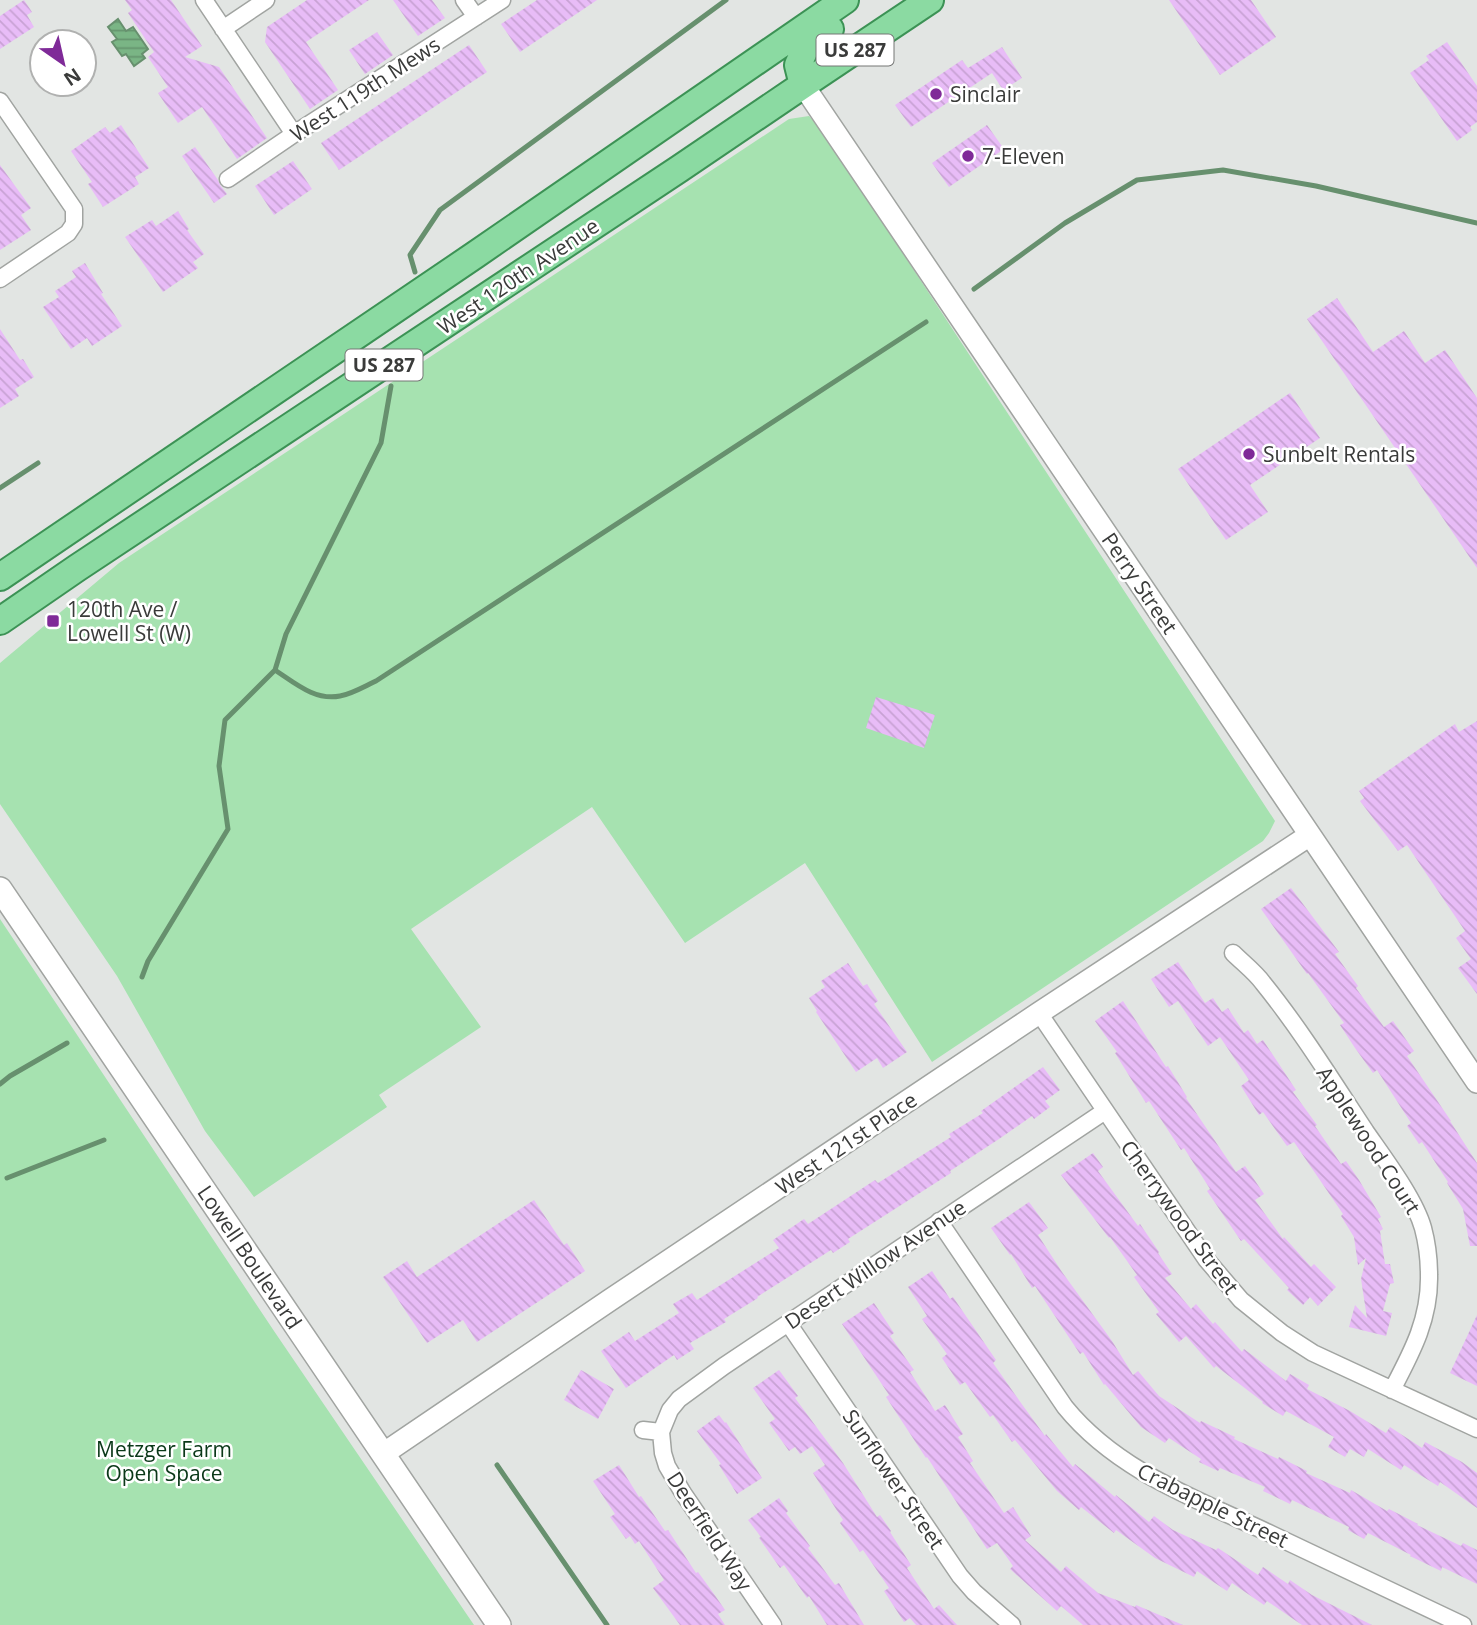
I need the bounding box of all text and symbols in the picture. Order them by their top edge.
north arrow [28,28,98,98]
street label: West 119th Mews [285,30,445,148]
road number: US 287 [816,34,894,66]
text: N [59,62,86,92]
place label: Sinclair [950,80,1021,108]
marker: Sinclair [928,86,944,102]
place label: 7-Eleven [982,142,1065,170]
marker: 7-Eleven [960,148,976,164]
street label: West 120th Avenue [432,212,604,340]
road number: US 287 [346,350,422,380]
place label: Sunbelt Rentals [1263,440,1415,468]
marker: Sunbelt Rentals [1241,446,1257,462]
street label: Perry Street [1096,527,1184,639]
place label: 120th Ave / Lowell St (W) [67,595,191,647]
marker: 120th Ave / Lowell St (W) [45,613,61,629]
street label: Applewood Court [1311,1061,1427,1219]
street label: West 121st Place [770,1085,922,1201]
street label: Cherrywood Street [1115,1134,1245,1300]
street label: Lowell Boulevard [192,1180,308,1334]
street label: Desert Willow Avenue [779,1193,971,1335]
street label: Sunflower Street [837,1404,951,1554]
park label: Metzger Farm Open Space [96,1435,232,1487]
street label: Crabapple Street [1133,1456,1293,1554]
street label: Deerfield Way [661,1466,759,1596]

